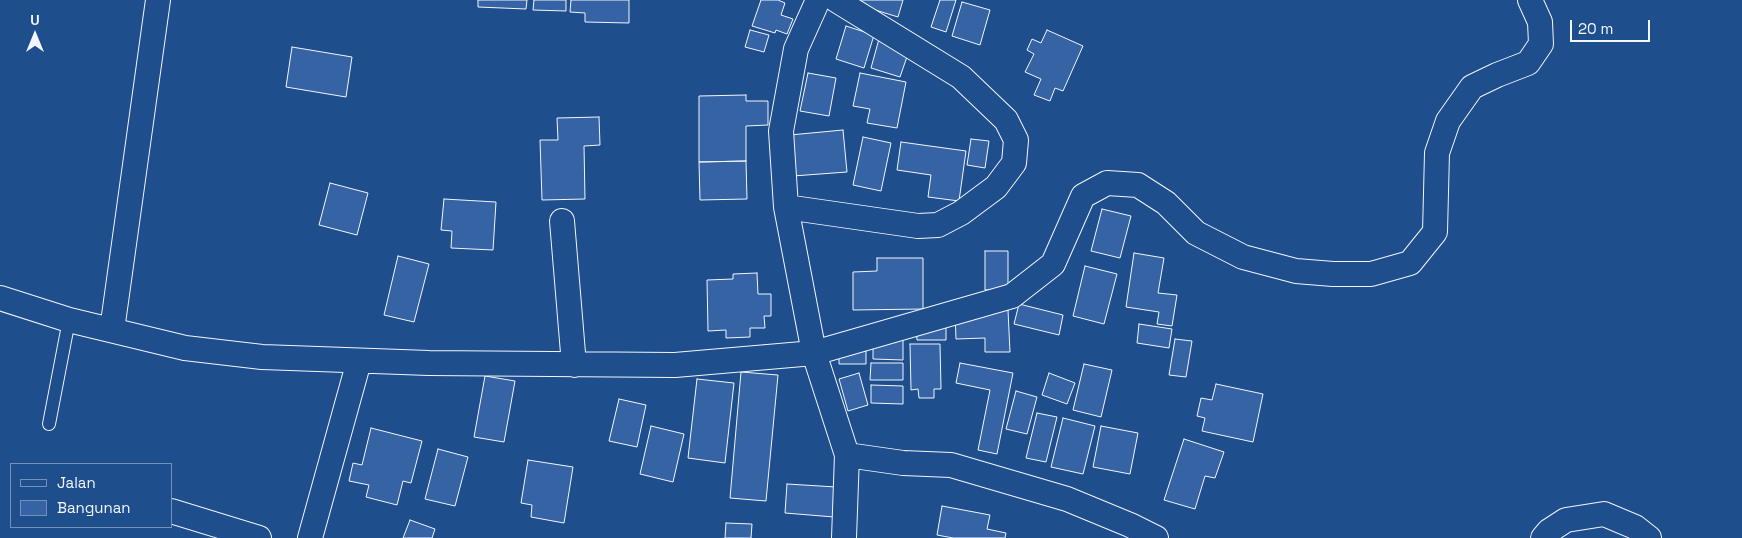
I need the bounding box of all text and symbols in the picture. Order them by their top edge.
north arrow [10,10,60,60]
scale bar [1572,10,1652,42]
text: U [30,11,40,29]
text: 20 m [1578,19,1613,38]
legend [10,463,172,528]
text: Jalan [57,473,96,492]
text: Bangunan [57,498,131,517]

